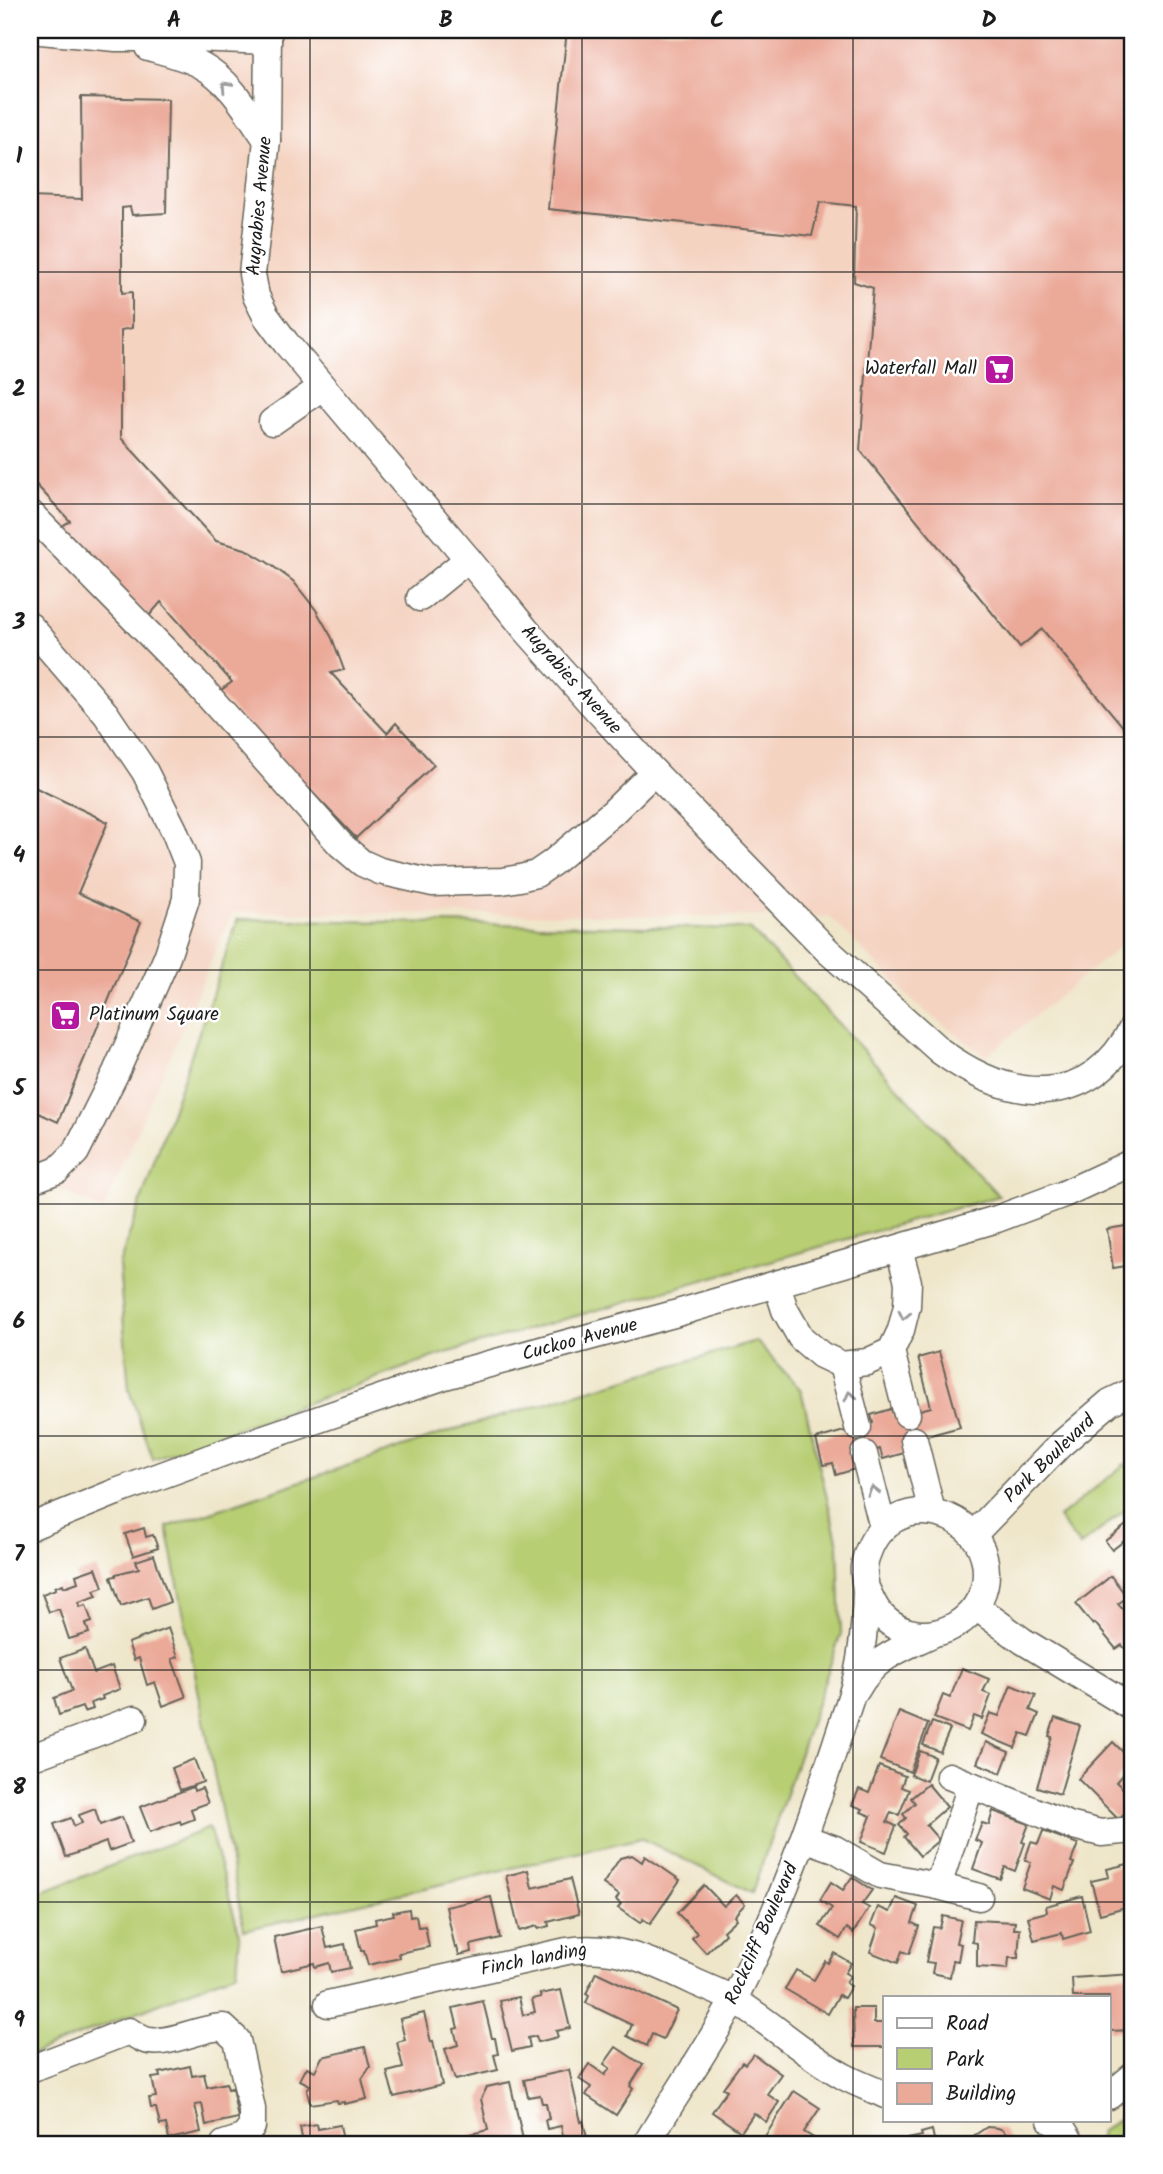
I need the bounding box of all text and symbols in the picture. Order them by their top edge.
text: A [167,3,181,39]
text: B [439,3,453,39]
text: C [710,3,724,39]
text: D [981,3,997,39]
one-way arrow [222,81,234,94]
street label: Augrabies Avenue [239,135,281,277]
text: 1 [16,139,23,175]
supermarket icon: Waterfall Mall [983,352,1017,386]
place label: Waterfall Mall [865,354,977,384]
text: 2 [12,372,26,408]
text: 3 [12,605,26,641]
street label: Augrabies Avenue [513,618,629,742]
text: 4 [13,838,26,874]
supermarket icon: Platinum Square [49,998,83,1032]
place label: Platinum Square [89,1000,219,1030]
text: 5 [12,1071,27,1107]
text: 6 [13,1304,25,1340]
one-way arrow [898,1309,913,1321]
street label: Cuckoo Avenue [519,1310,642,1370]
one-way arrow [844,1390,858,1402]
street label: Park Boulevard [997,1407,1103,1511]
one-way arrow [867,1485,881,1497]
text: 7 [14,1537,26,1573]
text: 8 [12,1770,26,1806]
street label: Rockcliff Boulevard [717,1858,807,2010]
street label: Finch landing [478,1935,590,1985]
legend [883,1996,1110,2122]
text: 9 [13,2003,25,2039]
text: Road [946,2008,989,2041]
text: Park [946,2044,984,2077]
text: Building [946,2078,1016,2111]

